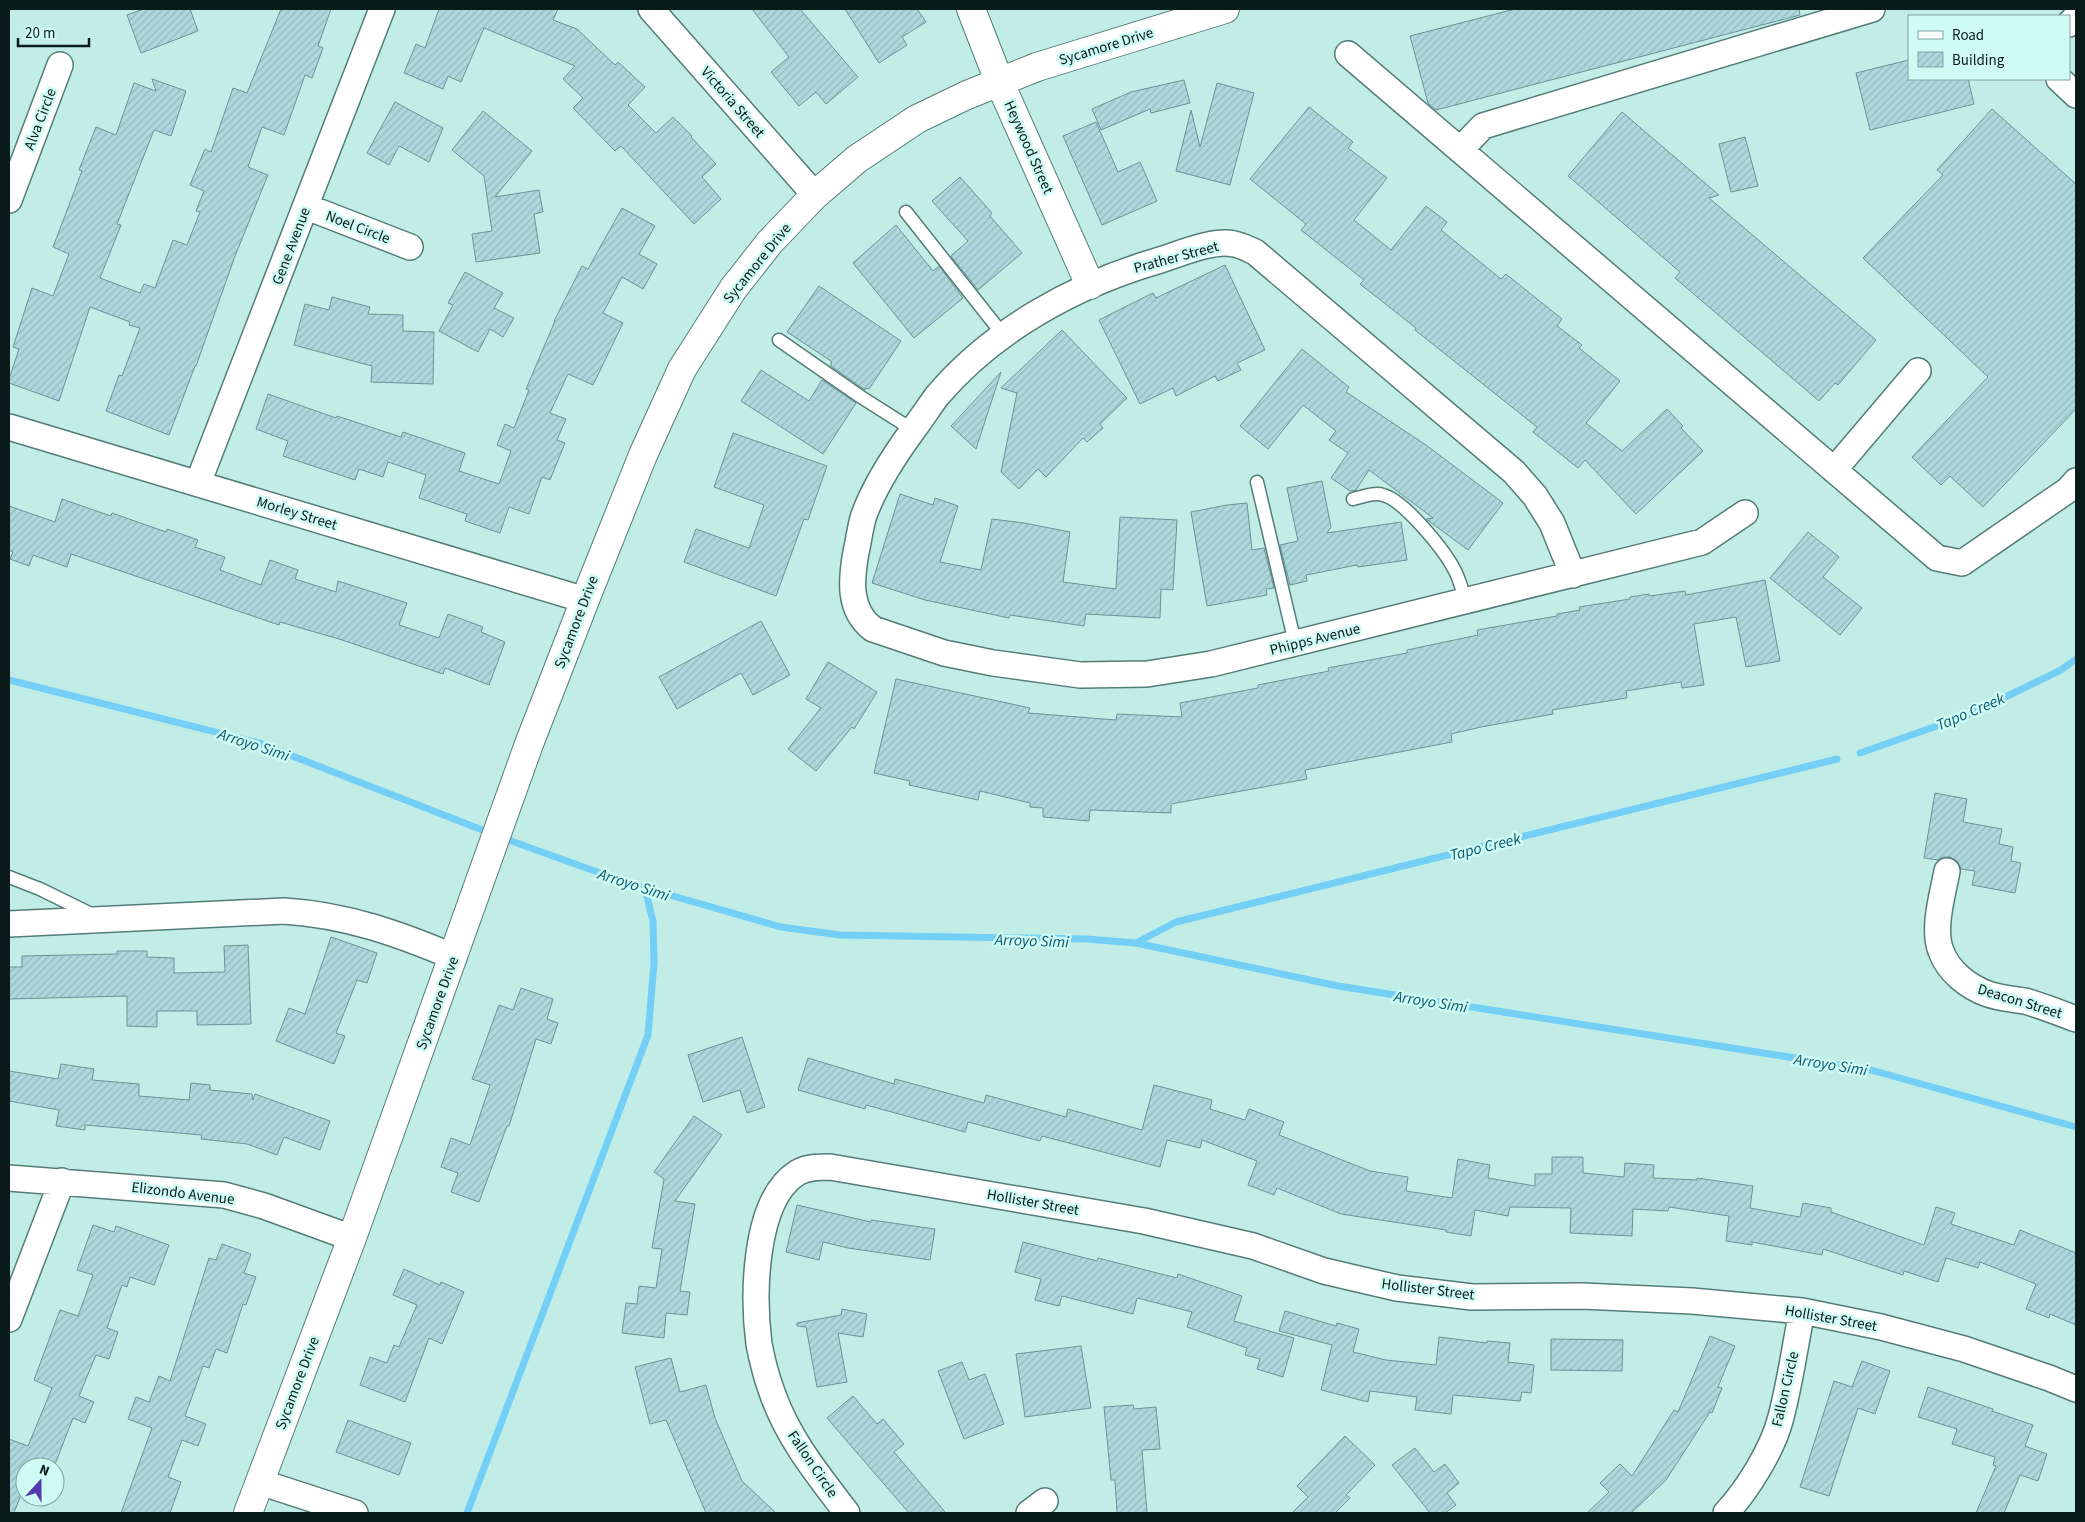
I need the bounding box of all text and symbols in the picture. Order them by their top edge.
scale bar [18,15,89,47]
legend [1908,15,2070,80]
street label: Sycamore Drive [1056,22,1156,71]
text: 20 m [25,23,55,44]
text: Road [1952,25,1984,46]
text: Building [1952,50,2005,71]
street label: Victoria Street [696,62,769,142]
street label: Alva Circle [19,85,62,153]
street label: Heywood Street [999,97,1059,197]
street label: Gene Avenue [267,204,316,288]
street label: Noel Circle [323,206,393,249]
street label: Sycamore Drive [718,219,796,308]
street label: Prather Street [1131,236,1221,279]
street label: Morley Street [254,491,340,536]
street label: Sycamore Drive [549,573,604,672]
street label: Phipps Avenue [1268,618,1363,661]
water label: Tapo Creek [1933,687,2008,736]
water label: Arroyo Simi [214,723,292,767]
water label: Tapo Creek [1447,827,1524,866]
water label: Arroyo Simi [594,863,672,907]
water label: Arroyo Simi [994,929,1070,953]
street label: Sycamore Drive [411,954,464,1053]
street label: Deacon Street [1975,979,2065,1024]
water label: Arroyo Simi [1392,985,1469,1019]
water label: Arroyo Simi [1792,1048,1869,1082]
street label: Elizondo Avenue [130,1177,236,1210]
street label: Hollister Street [985,1184,1081,1221]
street label: Hollister Street [1380,1273,1476,1306]
street label: Hollister Street [1783,1300,1879,1337]
street label: Sycamore Drive [270,1334,325,1433]
street label: Fallon Circle [1767,1349,1804,1429]
street label: Fallon Circle [782,1427,843,1502]
north arrow [15,1457,65,1507]
text: N [36,1460,52,1482]

